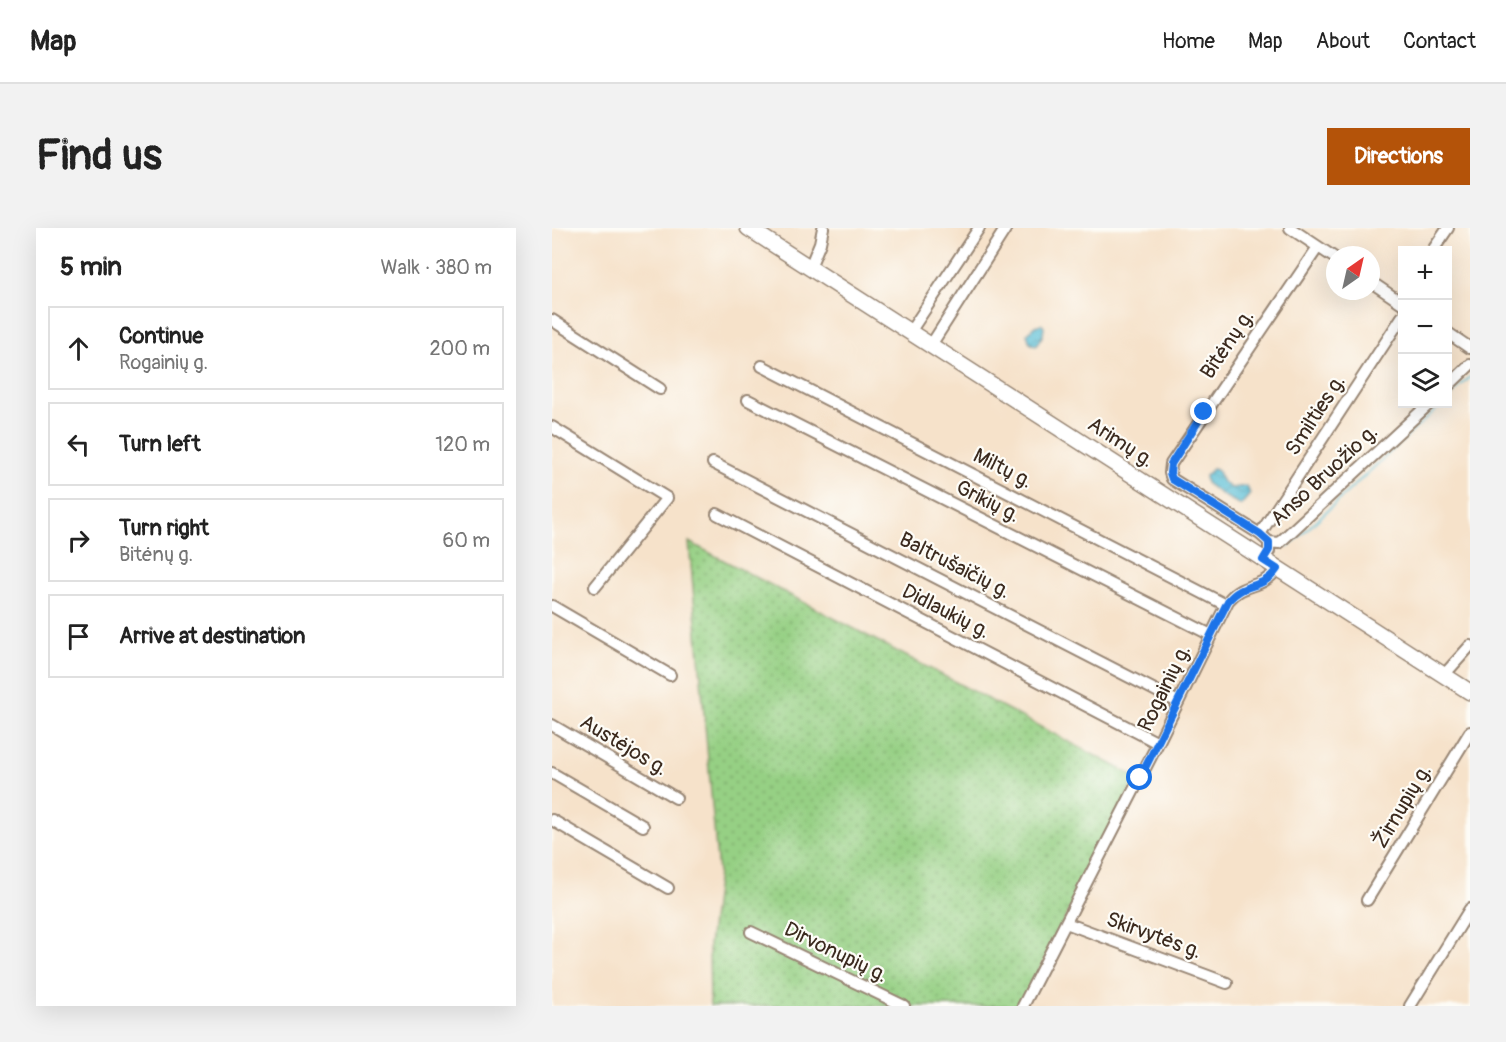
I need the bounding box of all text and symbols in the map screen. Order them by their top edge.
text: Map [30,24,76,59]
text: Home [1162,28,1215,55]
text: Map [1248,28,1283,55]
text: About [1316,28,1370,55]
text: Contact [1403,28,1476,55]
button: Directions [1327,128,1470,185]
text: Find us [36,130,162,182]
north arrow [1326,246,1380,300]
map controls [1398,246,1452,408]
button: + [1398,246,1452,300]
text: 5 min [60,251,122,283]
text: Walk · 380 m [380,255,492,280]
button: − [1398,300,1452,354]
street label: Bitėnų g. [1194,304,1260,384]
text: Continue [119,322,203,350]
icon: ahead [62,332,95,365]
text: 200 m [429,336,490,361]
text: Rogainių g. [119,350,208,375]
button: layers [1398,354,1452,408]
street label: Smilties g. [1279,370,1352,461]
route end [1190,398,1216,424]
street label: Arimų g. [1083,411,1159,474]
street label: Anso Bruožio g. [1265,419,1384,532]
icon: left [62,428,95,461]
text: Turn left [119,430,201,458]
text: 120 m [435,432,490,457]
street label: Miltų g. [969,442,1037,495]
street label: Grikių g. [951,474,1024,529]
text: Turn right [119,514,209,542]
icon: right [62,524,95,557]
street label: Baltrušaičių g. [895,526,1015,605]
text: 60 m [443,528,490,553]
text: Bitėnų g. [119,542,193,567]
street label: Didlaukių g. [897,578,994,645]
icon: arrive [62,620,95,653]
text: Arrive at destination [119,622,305,650]
street label: Rogainių g. [1132,640,1197,736]
street label: Austėjos g. [575,709,673,782]
street label: Žirnupių g. [1367,759,1438,853]
route start [1126,764,1152,790]
street label: Skirvytės g. [1102,906,1205,965]
street label: Dirvonupių g. [780,916,892,989]

